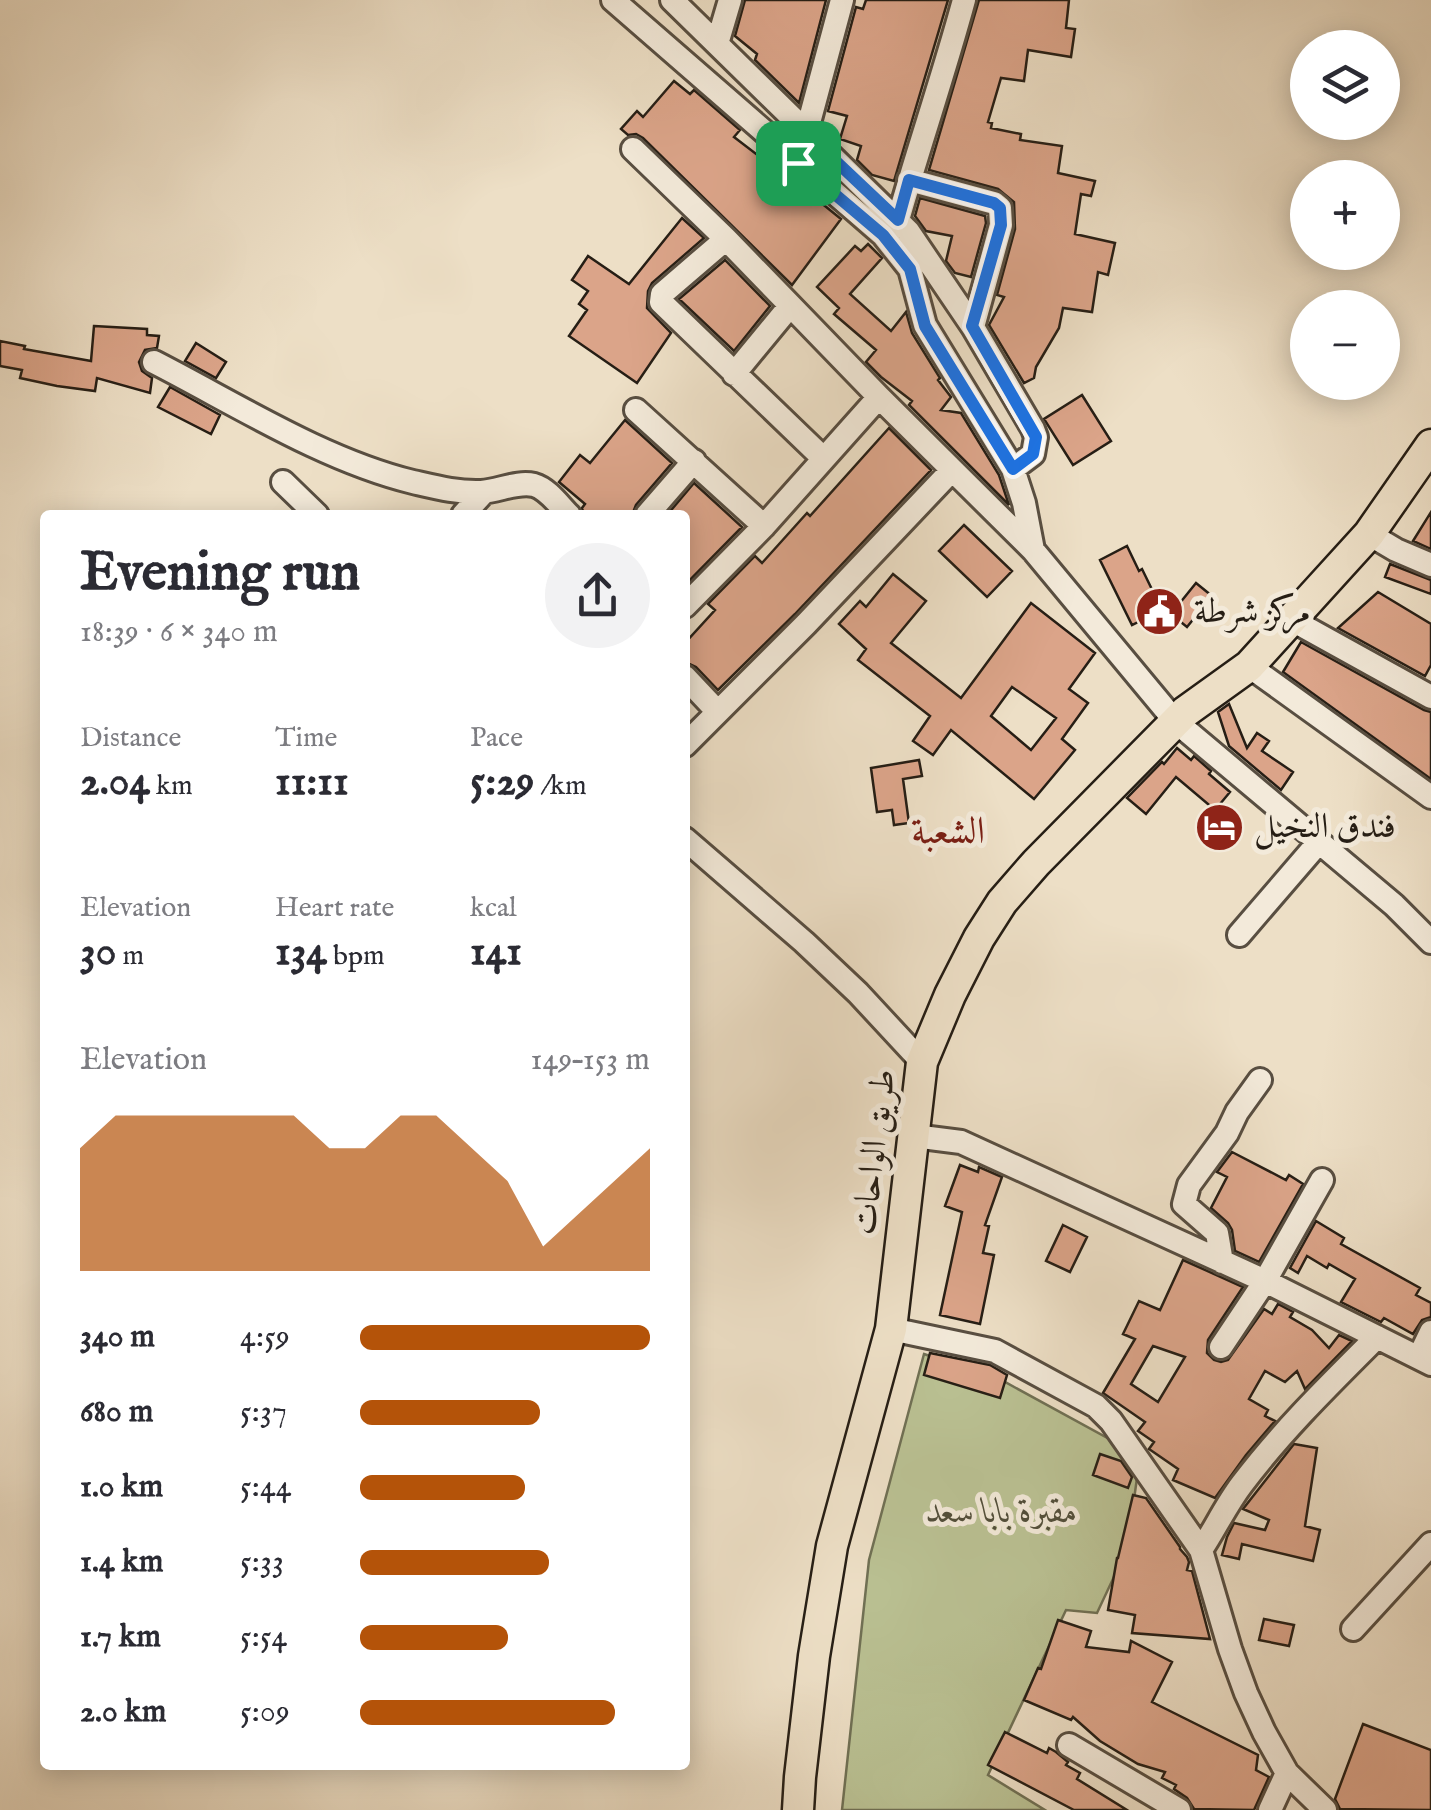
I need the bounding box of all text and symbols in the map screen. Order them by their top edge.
map controls [1290,30,1400,400]
button: layers [1290,30,1400,140]
pin [756,121,841,206]
icon: arrive [771,136,826,191]
button: + [1290,160,1400,270]
button: − [1290,290,1400,400]
text: Evening run [80,539,360,609]
button: share [545,543,650,648]
public building icon: مركز شرطة [1133,586,1185,638]
place label: مركز شرطة [1194,590,1311,635]
text: 18:39 · 6 × 340 m [80,612,278,653]
text: Distance [80,721,181,756]
text: Time [275,721,337,756]
text: Pace [470,721,523,756]
text: 2.04 [80,756,150,809]
text: 11:11 [275,756,349,809]
text: 5:29 [470,756,534,809]
text: km [150,769,193,804]
text: /km [534,769,587,804]
hotel icon: فندق النخيل [1193,801,1245,853]
place label: فندق النخيل [1254,805,1396,850]
district label: الشعبة [911,809,985,857]
text: Elevation [80,891,191,926]
text: Heart rate [275,891,394,926]
text: kcal [470,891,517,926]
text: 30 [80,926,116,979]
text: 134 [275,926,327,979]
text: 141 [470,926,522,979]
text: m [116,939,144,974]
text: bpm [327,939,385,974]
text: Elevation [80,1040,207,1081]
text: 149–153 m [531,1040,650,1081]
street label: طريق الواحات [843,1067,907,1237]
text: 340 m [80,1317,155,1358]
text: 4:59 [240,1317,290,1358]
text: 680 m [80,1392,153,1433]
text: 5:37 [240,1392,287,1433]
text: 1.0 km [80,1467,163,1508]
text: 5:44 [240,1467,291,1508]
park label: مقبرة بابا سعد [926,1490,1078,1535]
text: 1.4 km [80,1542,164,1583]
text: 5:33 [240,1542,284,1583]
text: 1.7 km [80,1617,161,1658]
text: 5:54 [240,1617,287,1658]
text: 2.0 km [80,1692,166,1733]
text: 5:09 [240,1692,290,1733]

